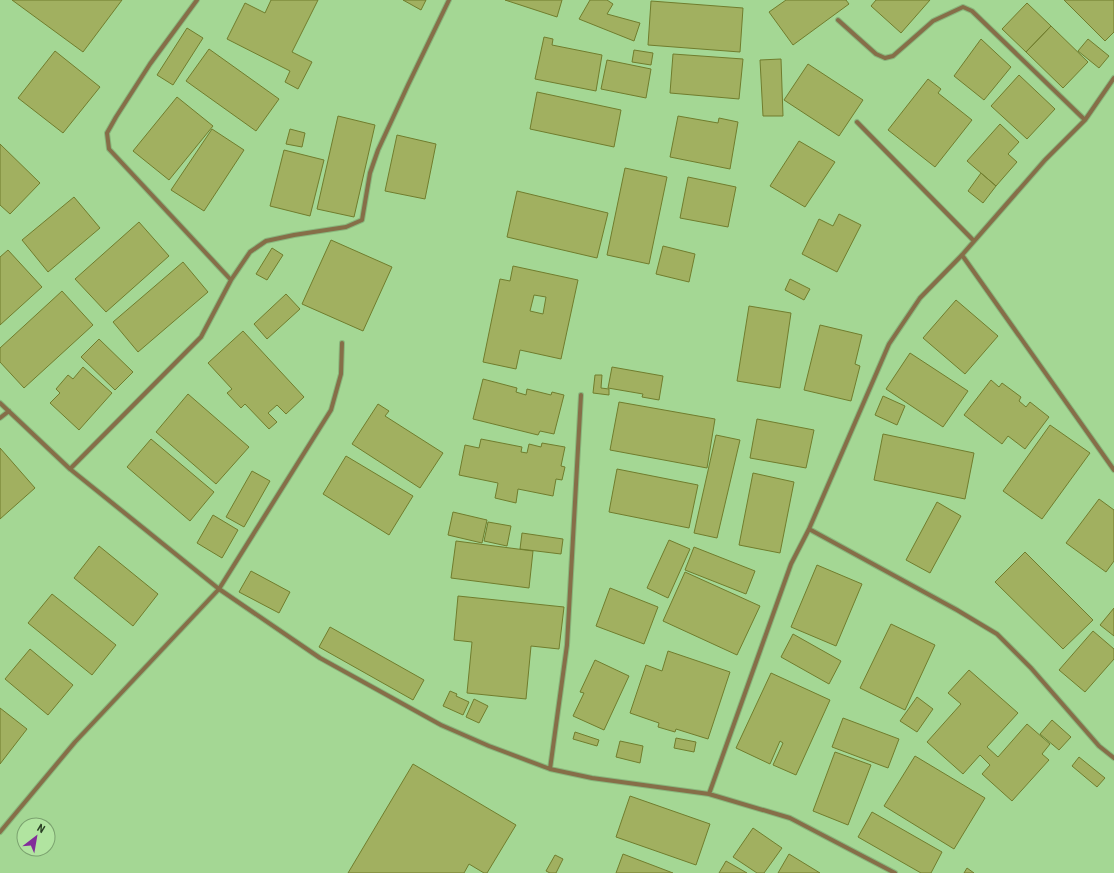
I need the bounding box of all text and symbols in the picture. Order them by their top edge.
north arrow [16,817,56,857]
text: N [35,822,47,836]

